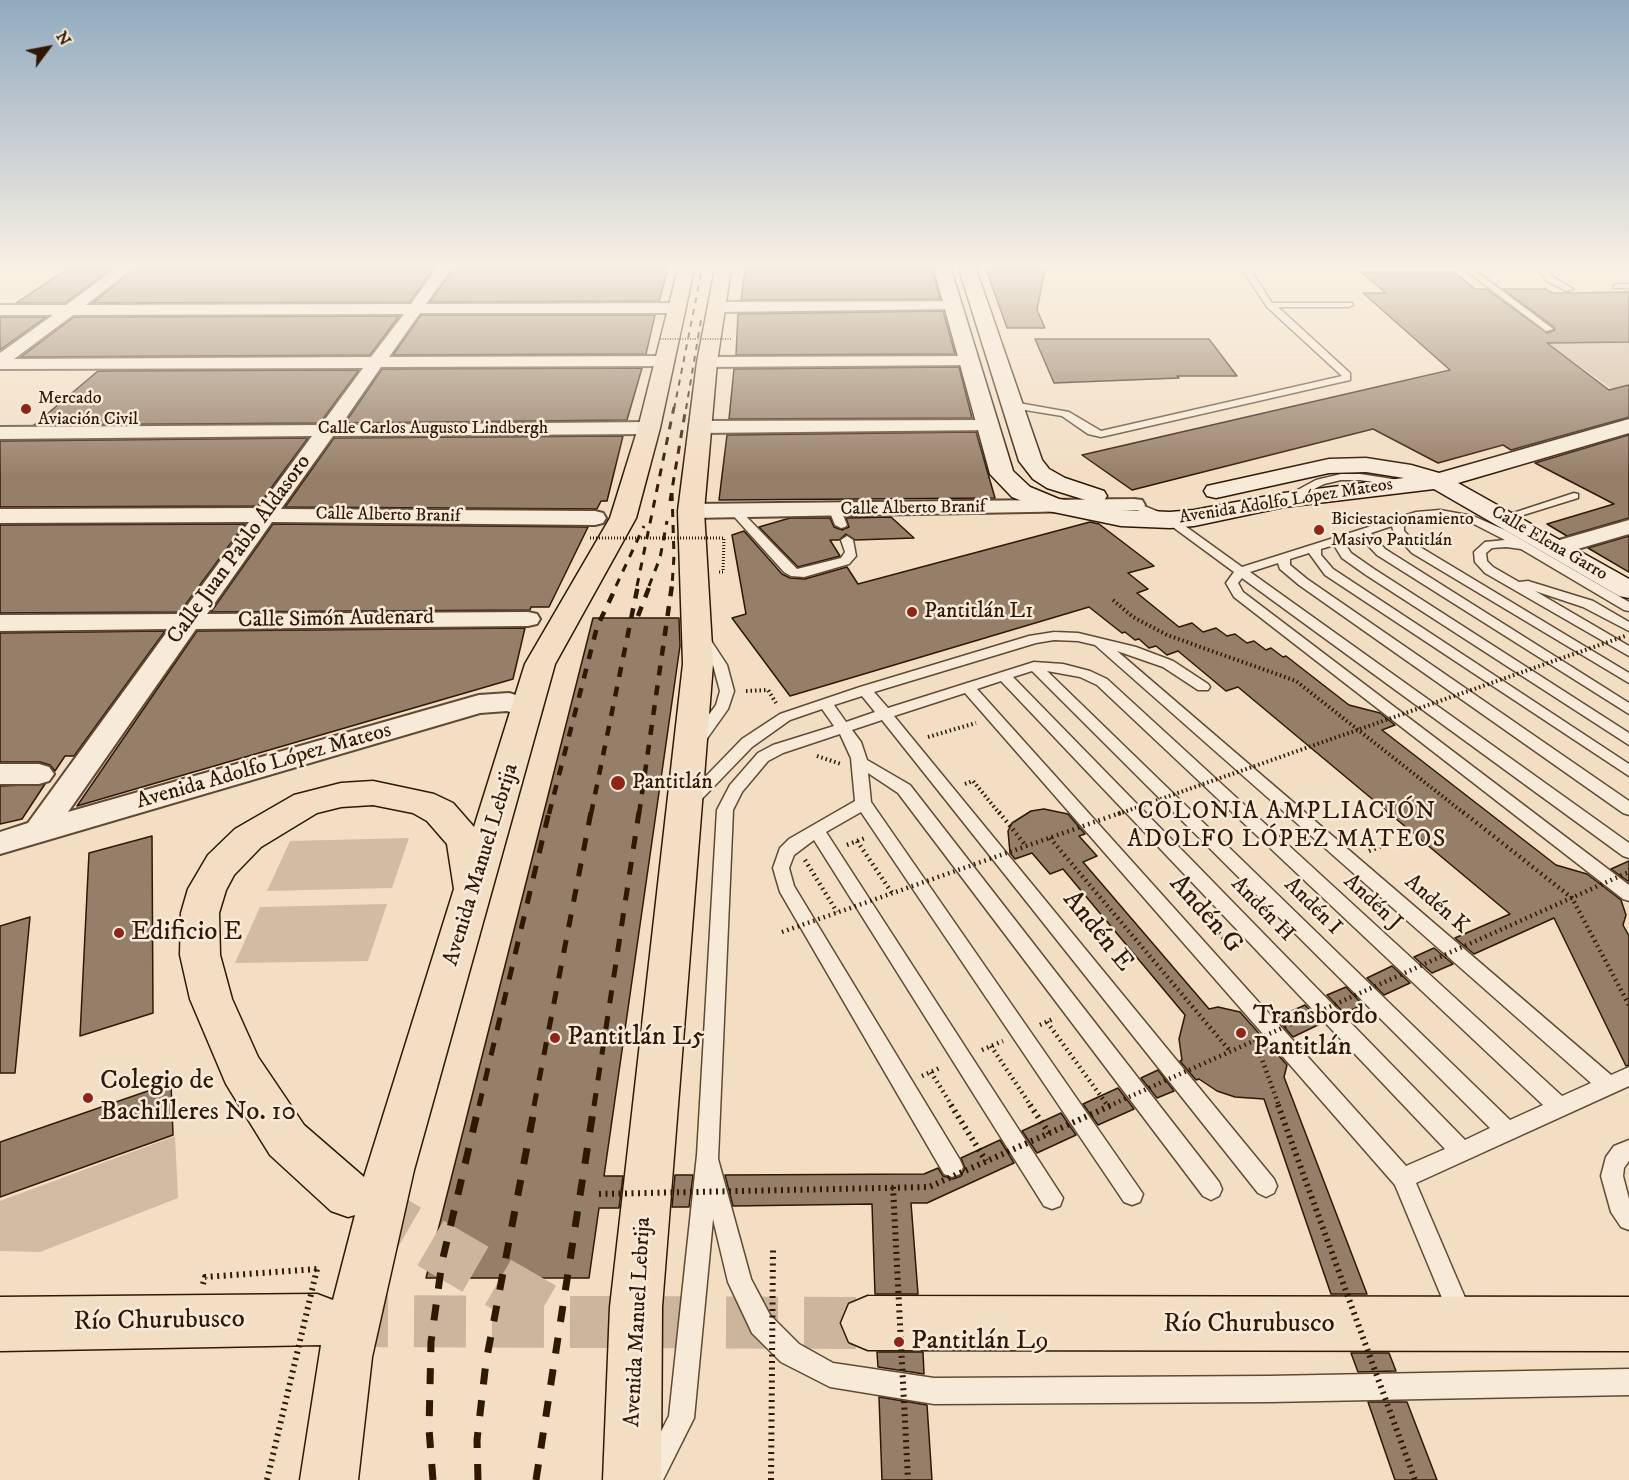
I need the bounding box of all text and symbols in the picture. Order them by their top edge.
north arrow [18,18,78,78]
text: N [51,28,75,49]
place label: Mercado Aviación Civil [38,388,138,430]
marker: Mercado Aviación Civil [19,402,33,416]
street label: Calle Carlos Augusto Lindbergh [318,418,548,440]
street label: Calle Juan Pablo Aldasoro [162,450,318,650]
street label: Avenida Adolfo López Mateos [1178,474,1394,530]
street label: Calle Alberto Branif [840,497,986,521]
street label: Calle Elena Garro [1487,502,1611,586]
street label: Calle Alberto Branif [315,504,461,528]
place label: Biciestacionamiento Masivo Pantitlán [1331,509,1474,552]
marker: Biciestacionamiento Masivo Pantitlán [1312,523,1326,537]
place label: Pantitlán L1 [924,599,1033,625]
street label: Calle Simón Audenard [238,605,434,635]
marker: Pantitlán L1 [905,605,919,619]
street label: Avenida Adolfo López Mateos [134,718,394,816]
street label: Avenida Manuel Lebrija [439,761,525,969]
place label: Pantitlán [632,770,713,796]
marker: Pantitlán [609,774,627,792]
district label: COLONIA AMPLIACIÓN ADOLFO LÓPEZ MATEOS [1127,799,1447,855]
street label: Andén G [1161,869,1249,961]
street label: Andén J [1337,869,1407,937]
street label: Andén K [1398,870,1474,940]
street label: Andén H [1225,872,1299,948]
street label: Andén I [1278,873,1346,941]
street label: Andén E [1055,885,1139,979]
place label: Edificio E [131,917,242,949]
marker: Edificio E [112,926,126,940]
place label: Transbordo Pantitlán [1253,1001,1378,1064]
place label: Pantitlán L5 [567,1022,705,1054]
marker: Transbordo Pantitlán [1234,1026,1248,1040]
marker: Pantitlán L5 [548,1031,562,1045]
place label: Colegio de Bachilleres No. 10 [100,1066,296,1129]
marker: Colegio de Bachilleres No. 10 [81,1091,95,1105]
street label: Avenida Manuel Lebrija [620,1216,658,1428]
street label: Río Churubusco [73,1304,245,1340]
street label: Río Churubusco [1163,1309,1335,1341]
place label: Pantitlán L9 [911,1326,1049,1358]
marker: Pantitlán L9 [892,1335,906,1349]

